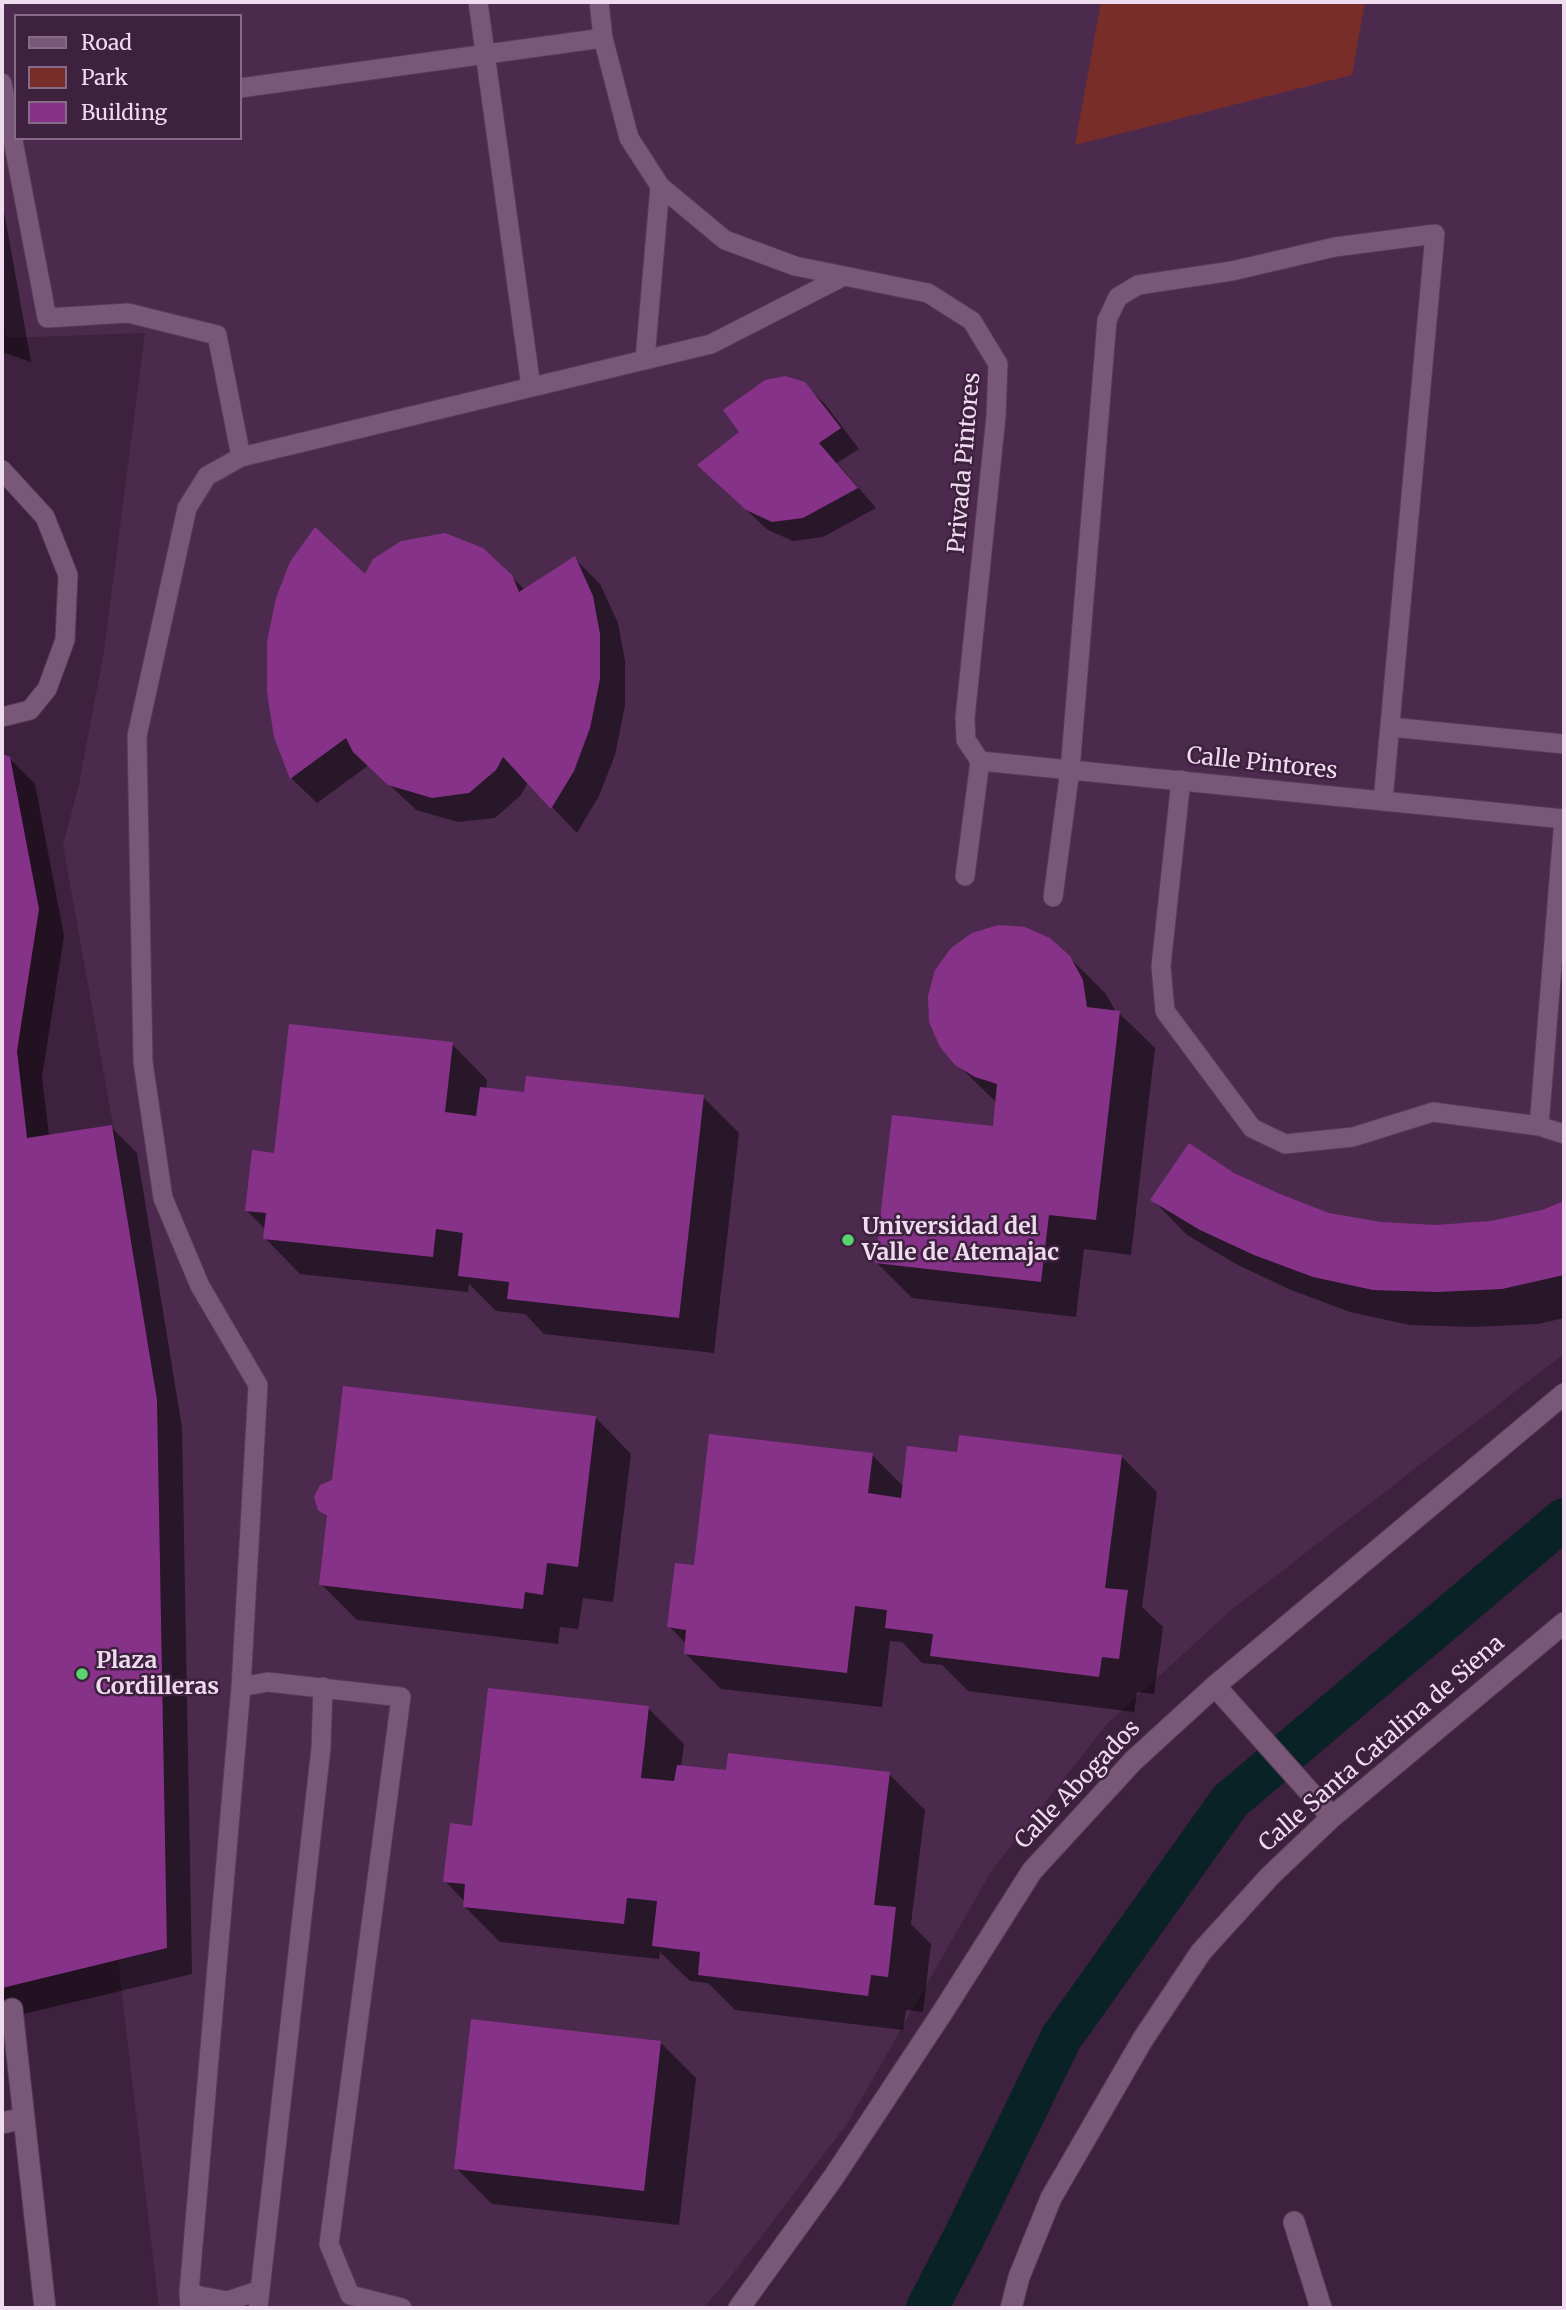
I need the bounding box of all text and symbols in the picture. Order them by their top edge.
legend [14,14,242,140]
text: Road [81,29,132,56]
text: Park [81,64,128,91]
text: Building [81,99,167,126]
street label: Privada Pintores [943,371,987,555]
street label: Calle Pintores [1185,742,1339,786]
place label: Universidad del Valle de Atemajac [862,1213,1059,1267]
marker: Universidad del Valle de Atemajac [840,1232,856,1248]
street label: Calle Santa Catalina de Siena [1254,1630,1510,1858]
place label: Plaza Cordilleras [96,1647,219,1701]
marker: Plaza Cordilleras [74,1666,90,1682]
street label: Calle Abogados [1010,1715,1146,1855]

